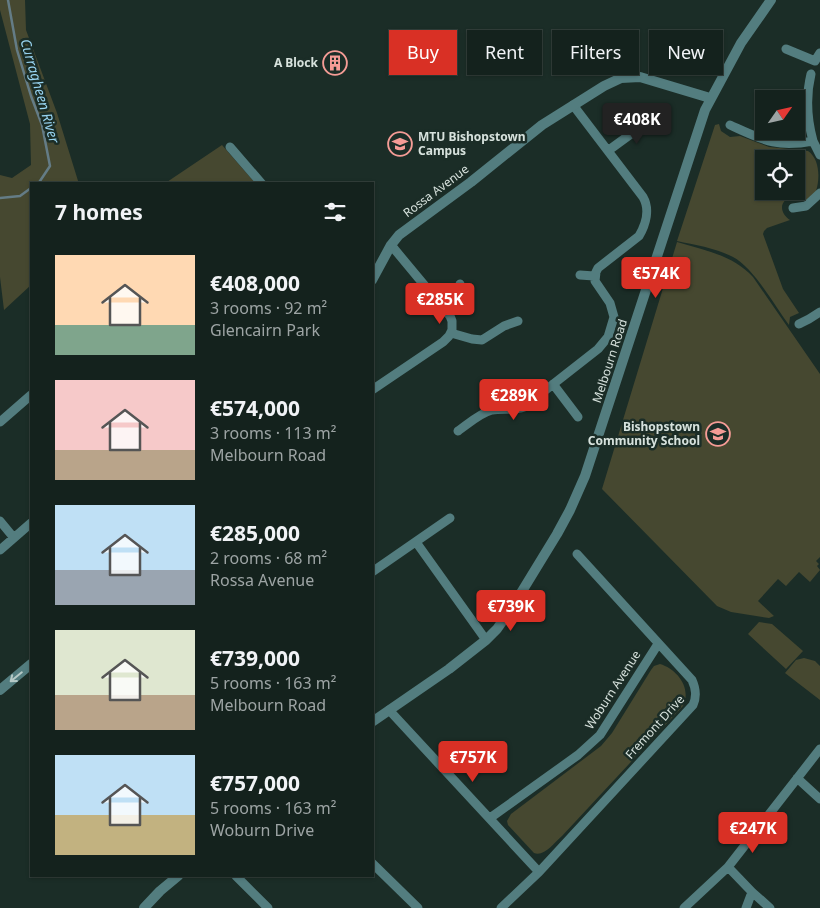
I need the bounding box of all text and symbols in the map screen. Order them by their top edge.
chip: Buy [389,30,457,75]
chip: Rent [467,30,542,75]
chip: Filters [552,30,639,75]
chip: New [649,30,723,75]
water label: Curragheen River [16,36,65,146]
building icon: A Block [322,50,348,76]
place label: A Block [274,54,319,71]
north arrow [755,90,805,140]
map controls [755,90,805,200]
pin: €408K [602,102,672,145]
text: €408K [613,108,661,130]
place label: MTU Bishopstown Campus [418,128,525,159]
school or university icon: MTU Bishopstown Campus [387,131,413,157]
button: locate [755,150,805,200]
street label: Rossa Avenue [399,160,472,221]
text: 7 homes [55,198,143,226]
icon: filters [321,198,349,226]
pin: €574K [621,256,691,299]
text: €574K [632,262,680,284]
text: €408,000 [210,269,300,297]
icon: home [95,275,155,335]
pin: €285K [405,282,475,325]
text: €285K [416,288,464,310]
text: 3 rooms · 92 m² [210,297,327,319]
street label: Melbourn Road [588,317,631,405]
text: Glencairn Park [210,319,320,341]
pin: €289K [479,378,549,421]
text: €289K [490,384,538,406]
text: €574,000 [210,394,300,422]
icon: home [95,400,155,460]
place label: Bishopstown Community School [588,418,700,449]
school or university icon: Bishopstown Community School [705,421,731,447]
text: 3 rooms · 113 m² [210,422,336,444]
text: Melbourn Road [210,444,326,466]
text: €285,000 [210,519,300,547]
icon: home [95,525,155,585]
text: 2 rooms · 68 m² [210,547,327,569]
text: Rossa Avenue [210,569,314,591]
pin: €739K [476,590,546,632]
text: €739K [487,595,535,617]
text: €739,000 [210,644,300,672]
street label: Woburn Avenue [581,647,645,732]
icon: home [95,650,155,710]
one-way arrow [10,671,23,682]
text: 5 rooms · 163 m² [210,672,336,694]
street label: Fremont Drive [621,691,688,762]
text: Melbourn Road [210,694,326,716]
pin: €757K [438,740,508,783]
text: €757K [449,746,497,768]
text: €757,000 [210,769,300,797]
icon: home [95,775,155,835]
text: 5 rooms · 163 m² [210,797,336,819]
pin: €247K [718,812,788,854]
text: €247K [729,817,777,839]
text: Woburn Drive [210,819,314,841]

